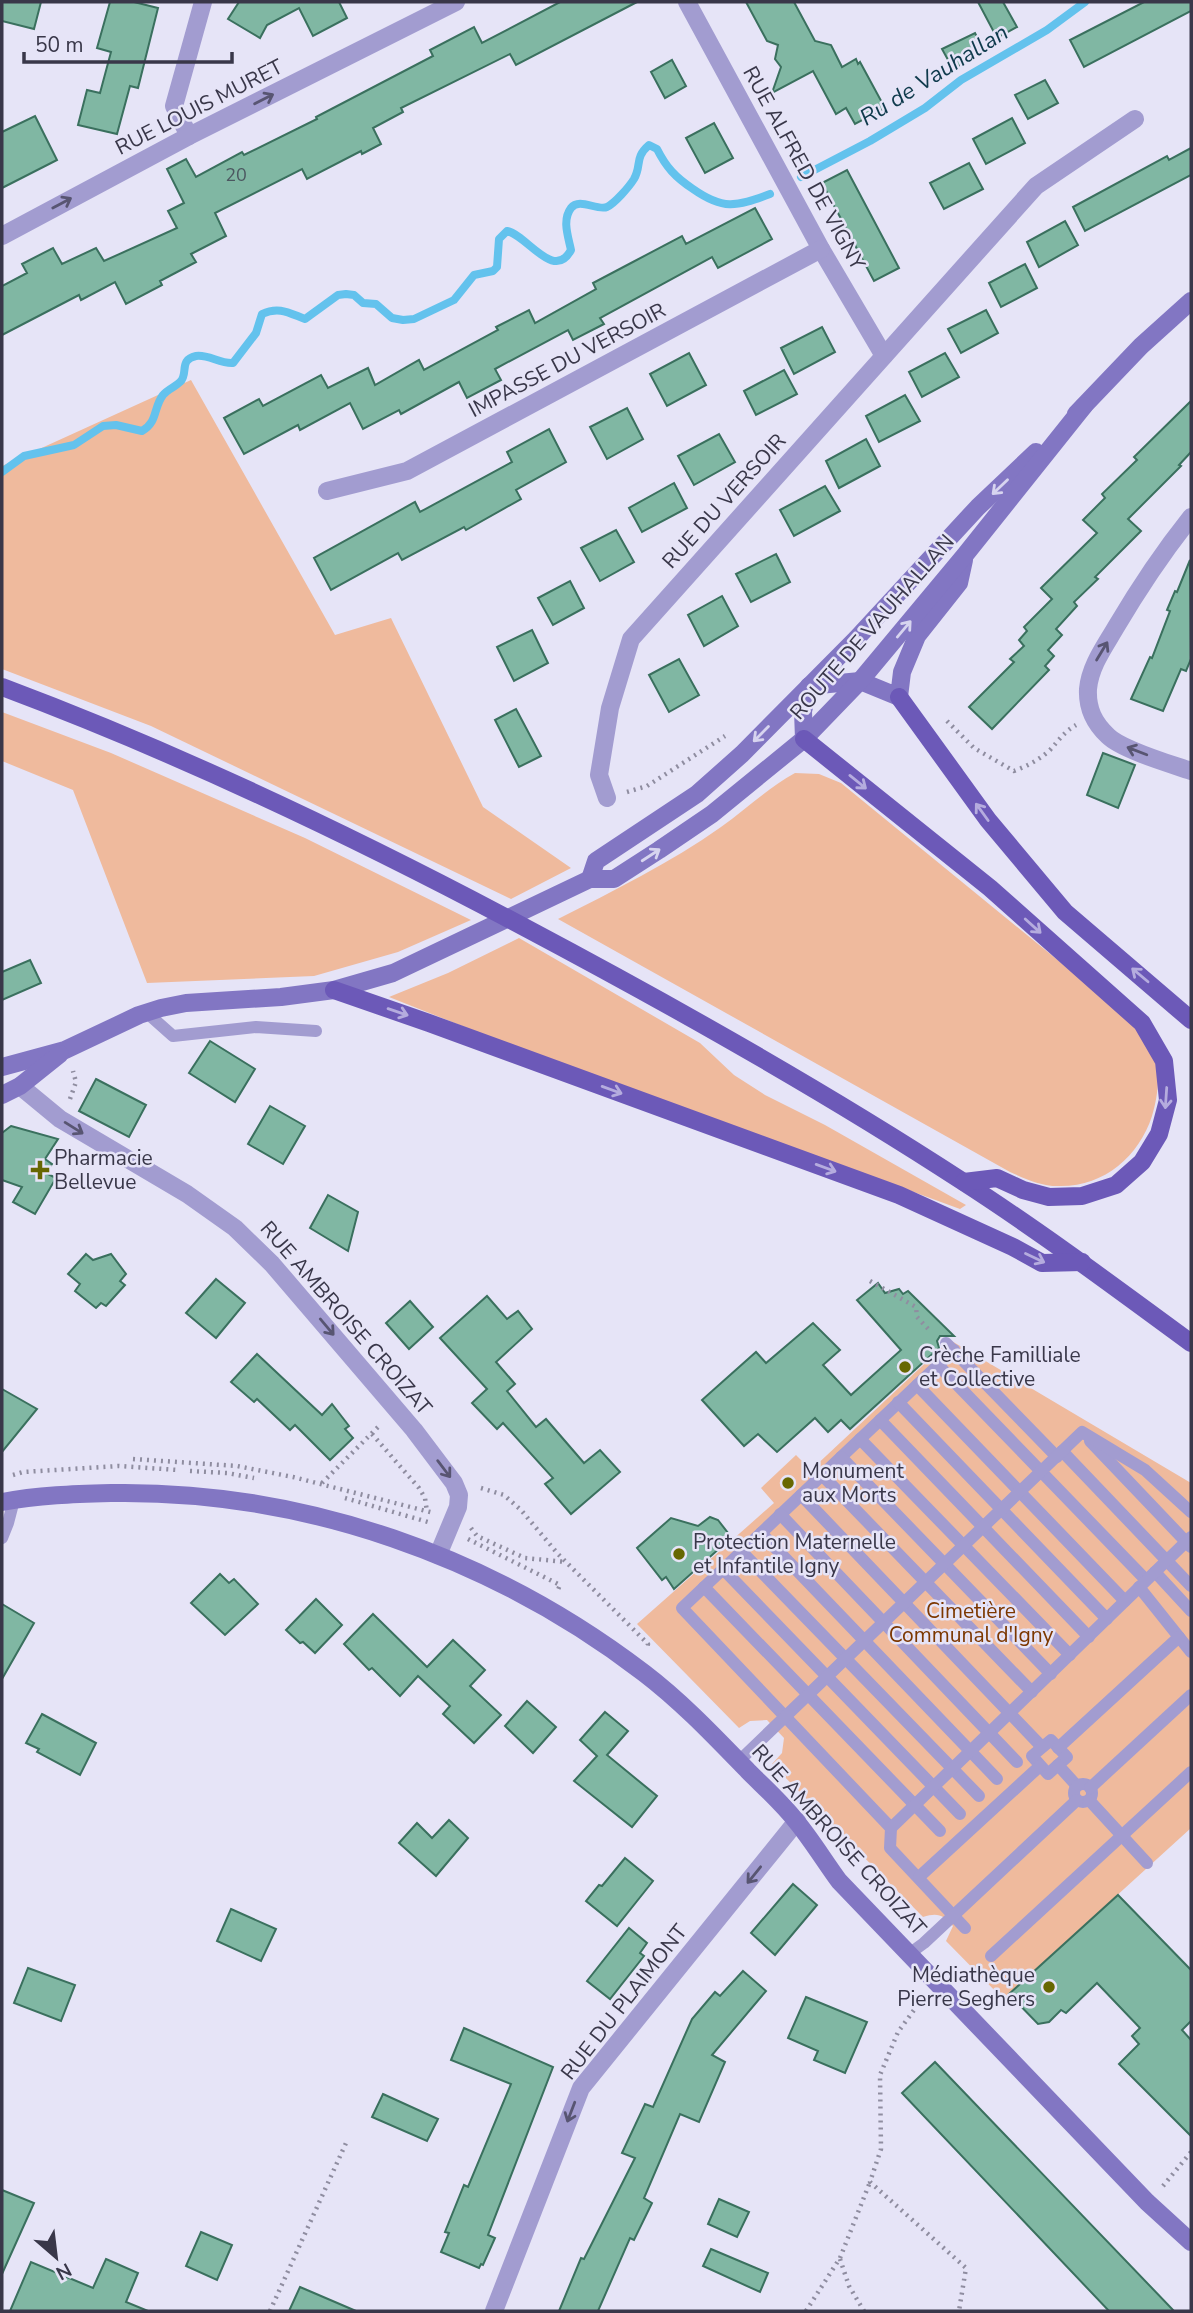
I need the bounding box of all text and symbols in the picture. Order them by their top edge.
water label: Ru de Vauhallan [854,17,1014,133]
scale bar [24,21,233,65]
text: 50 m [35,31,84,59]
street label: RUE LOUIS MURET [110,52,288,161]
street label: RUE ALFRED DE VIGNY [736,61,872,275]
one-way arrow [253,91,274,105]
house number: 20 [225,163,247,187]
one-way arrow [51,196,72,210]
street label: IMPASSE DU VERSOIR [464,296,670,424]
street label: RUE DU VERSOIR [656,428,792,574]
one-way arrow [991,478,1008,495]
street label: ROUTE DE VAUHALLAN [784,528,960,726]
one-way arrow [896,620,912,638]
one-way arrow [1095,642,1109,662]
one-way arrow [753,726,770,743]
one-way arrow [1126,743,1148,756]
one-way arrow [848,774,866,789]
one-way arrow [975,803,990,822]
one-way arrow [641,848,660,863]
one-way arrow [1024,918,1042,934]
one-way arrow [1131,967,1149,983]
one-way arrow [387,1007,409,1019]
one-way arrow [601,1085,623,1097]
one-way arrow [1159,1086,1172,1109]
one-way arrow [64,1120,83,1135]
place label: Pharmacie Bellevue [54,1144,153,1196]
marker: Pharmacie Bellevue [32,1162,48,1178]
one-way arrow [815,1163,837,1175]
street label: RUE AMBROISE CROIZAT [254,1215,438,1421]
one-way arrow [1024,1252,1045,1265]
one-way arrow [319,1318,335,1336]
place label: Crèche Familliale et Collective [919,1341,1081,1393]
marker: Crèche Familliale et Collective [897,1359,913,1375]
place label: Monument aux Morts [802,1457,904,1509]
one-way arrow [437,1459,451,1478]
marker: Monument aux Morts [780,1475,796,1491]
place label: Protection Maternelle et Infantile Igny [693,1528,896,1580]
marker: Protection Maternelle et Infantile Igny [671,1546,687,1562]
park label: Cimetière Communal d'Igny [889,1597,1054,1649]
street label: RUE AMBROISE CROIZAT [745,1738,933,1942]
one-way arrow [746,1865,762,1883]
street label: RUE DU PLAIMONT [554,1918,694,2086]
place label: Médiathèque Pierre Seghers [897,1961,1035,2013]
marker: Médiathèque Pierre Seghers [1041,1979,1057,1995]
one-way arrow [564,2101,577,2123]
north arrow [21,2222,91,2292]
text: N [51,2256,76,2286]

